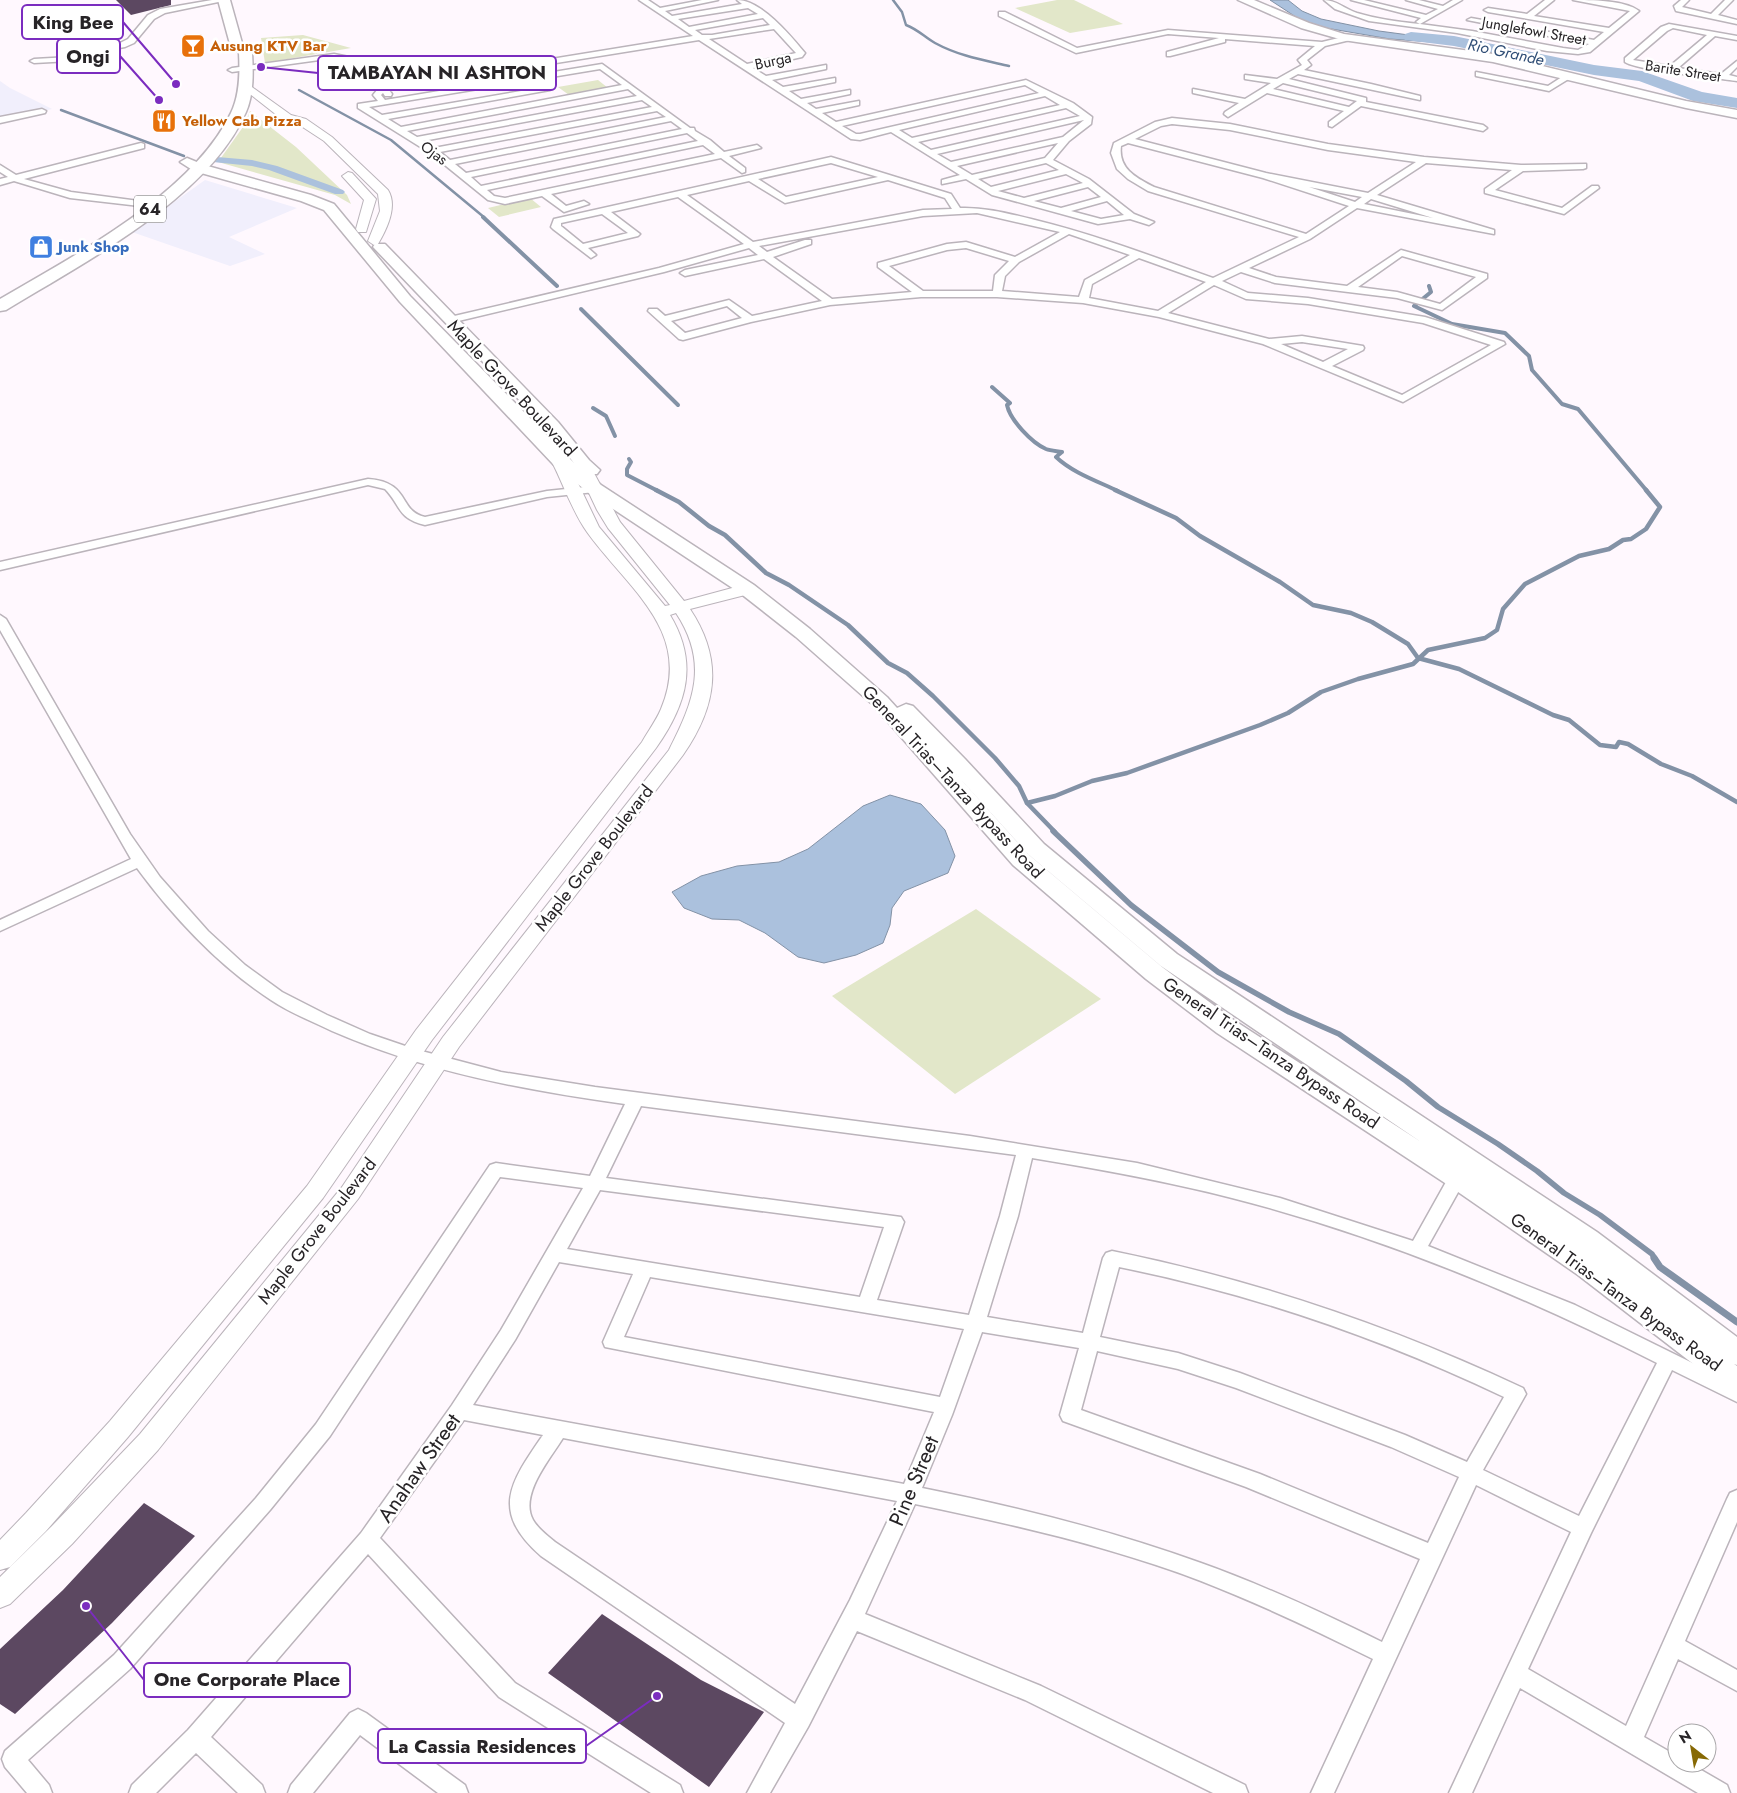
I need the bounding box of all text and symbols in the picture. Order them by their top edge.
callout: King Bee [22,5,123,39]
text: King Bee [32,9,114,36]
street label: Junglefowl Street [1478,11,1588,51]
bar icon: Ausung KTV Bar [180,33,206,59]
water label: Rio Grande [1466,33,1546,71]
place label: Ausung KTV Bar [209,35,327,57]
callout: Ongi [57,39,120,73]
text: Ongi [66,43,110,70]
street label: Burga [753,46,793,76]
street label: Barite Street [1644,54,1723,88]
callout: TAMBAYAN NI ASHTON [318,56,556,90]
text: TAMBAYAN NI ASHTON [328,59,546,86]
restaurant icon: Yellow Cab Pizza [151,108,177,134]
place label: Yellow Cab Pizza [181,110,302,132]
street label: Ojas [416,136,452,170]
road number: 64 [134,195,166,222]
shop icon: Junk Shop [28,234,54,260]
place label: Junk Shop [55,236,129,258]
street label: Maple Grove Boulevard [441,313,583,463]
street label: General Trias–Tanza Bypass Road [856,680,1050,884]
street label: Maple Grove Boulevard [528,779,660,937]
street label: General Trias–Tanza Bypass Road [1158,971,1384,1135]
street label: Maple Grove Boulevard [251,1152,383,1310]
street label: General Trias–Tanza Bypass Road [1505,1206,1727,1378]
street label: Anahaw Street [370,1408,468,1528]
street label: Pine Street [882,1431,946,1531]
callout: One Corporate Place [144,1663,350,1697]
text: One Corporate Place [154,1666,340,1693]
north arrow [1667,1723,1717,1773]
text: N [1675,1725,1695,1748]
callout: La Cassia Residences [378,1729,586,1763]
text: La Cassia Residences [388,1733,576,1760]

